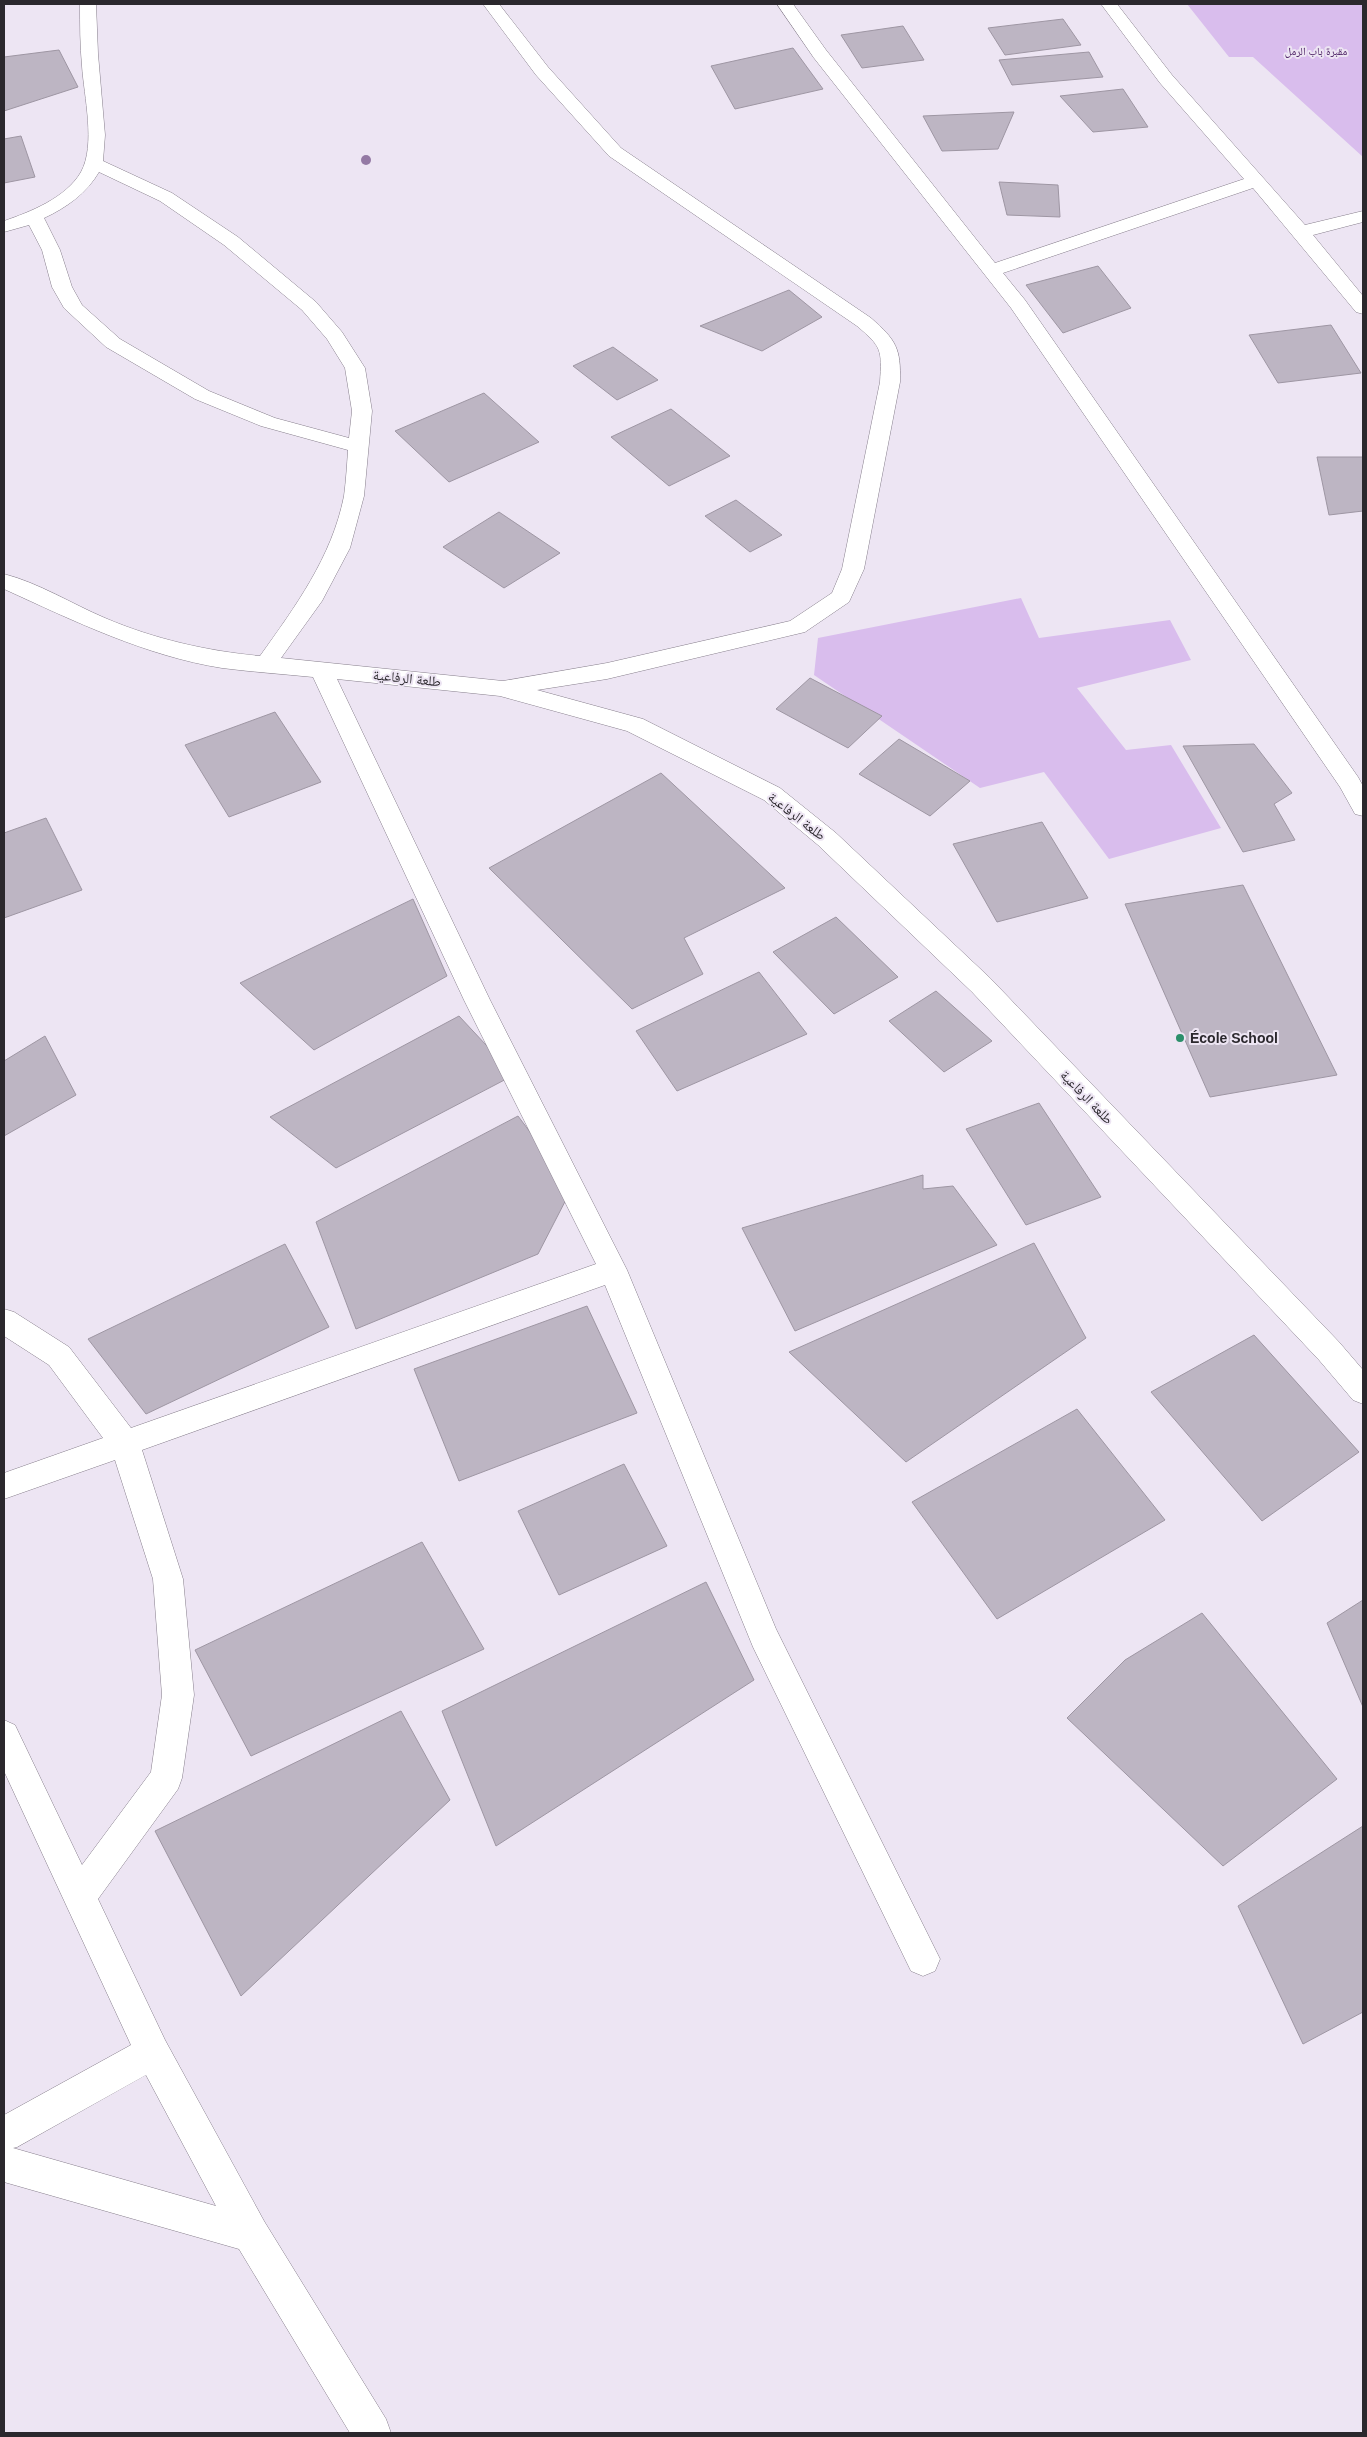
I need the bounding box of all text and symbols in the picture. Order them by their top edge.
park label: مقبرة باب الرمل [1285,45,1347,58]
street label: طلعة الرفاعية [372,666,442,691]
street label: طلعة الرفاعية [764,789,829,844]
place label: École School [1190,1030,1278,1046]
marker: École School [1174,1032,1186,1044]
street label: طلعة الرفاعية [1057,1067,1117,1128]

